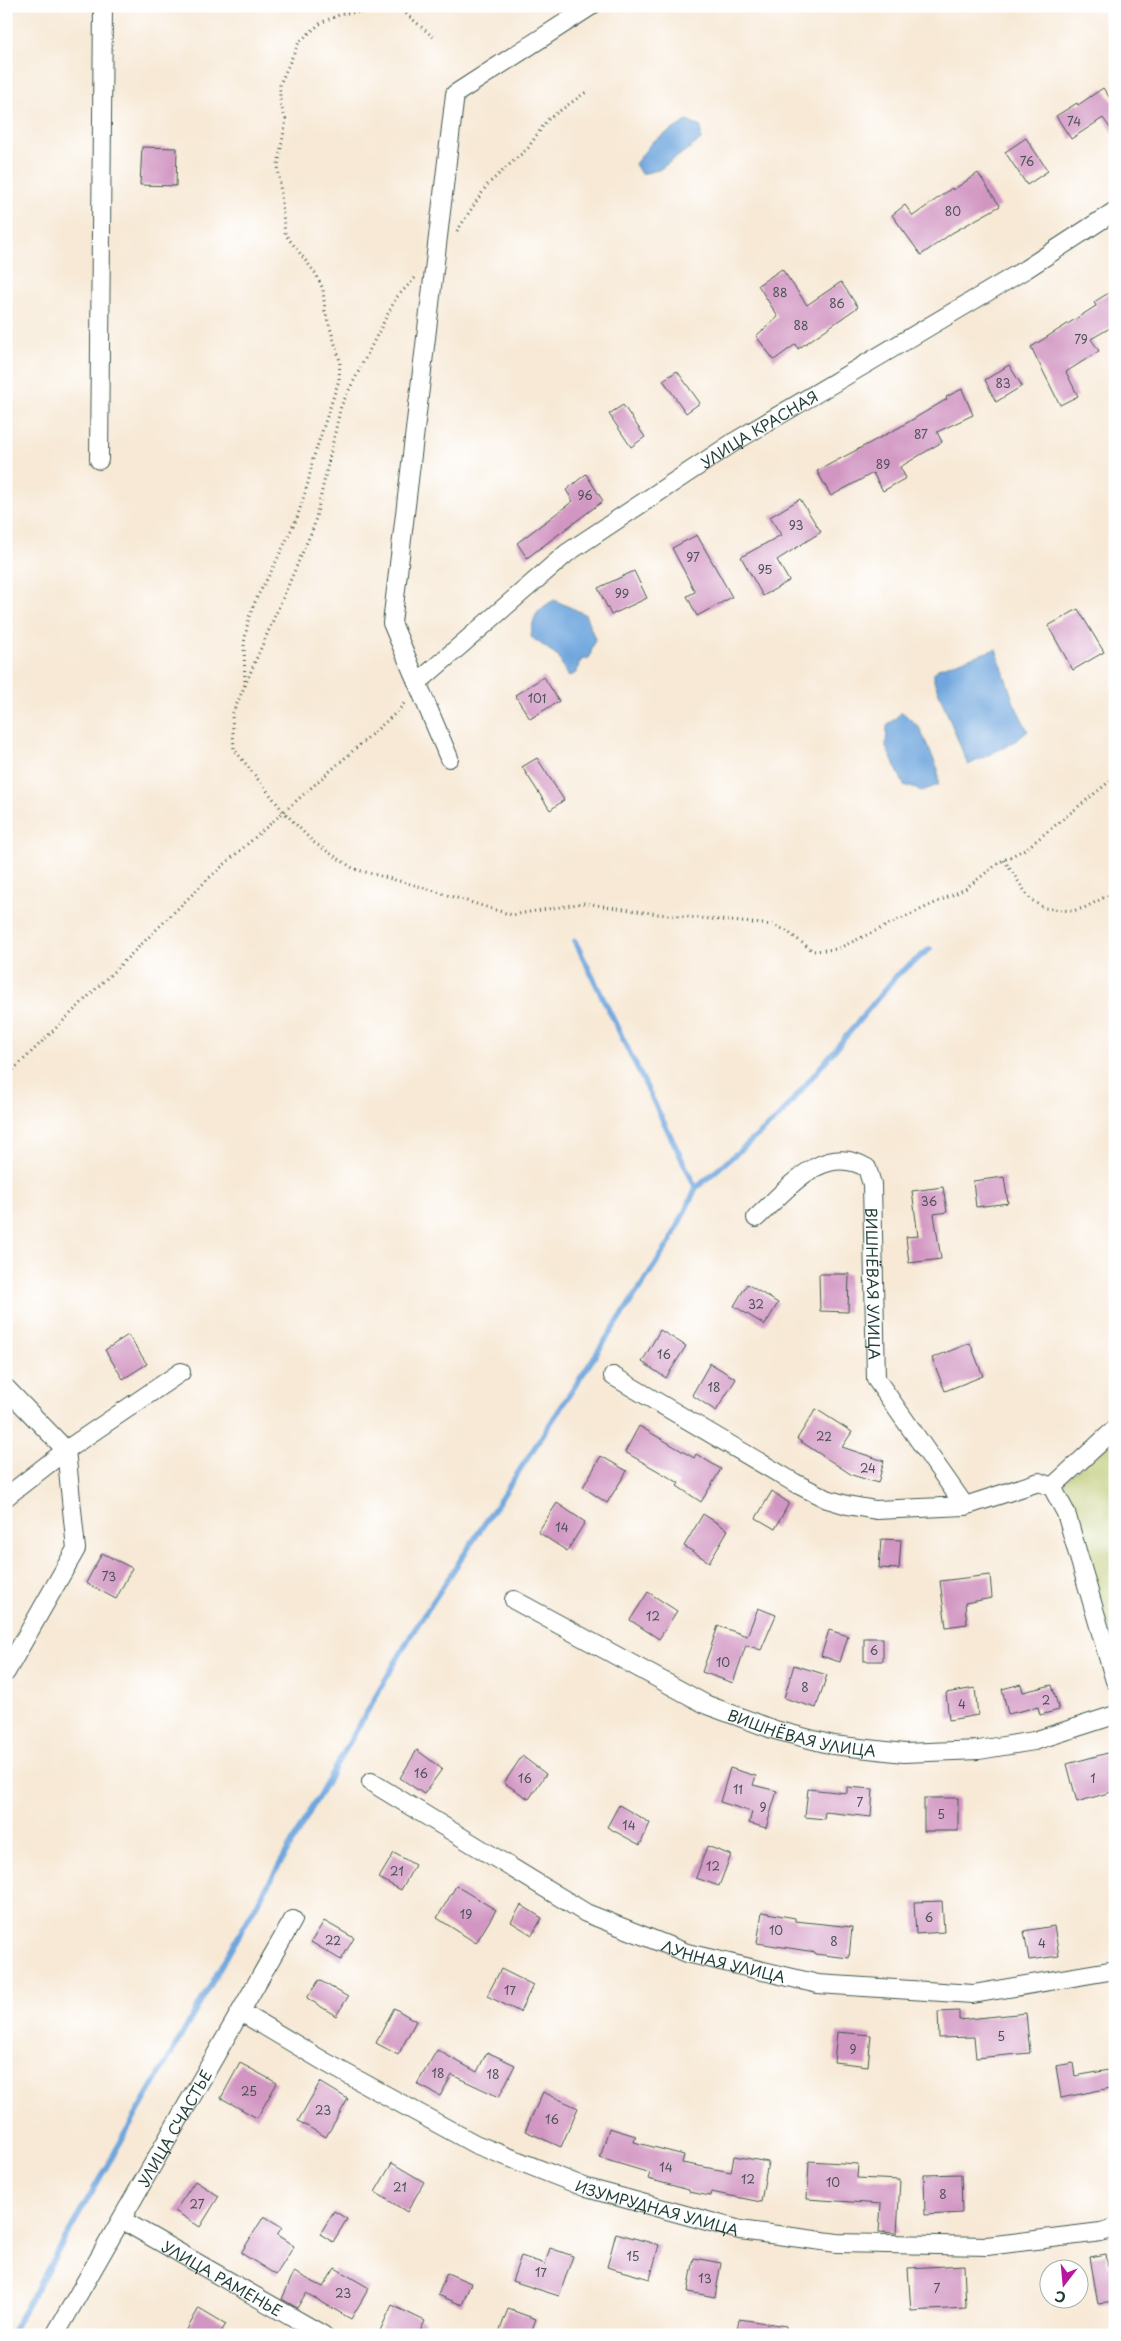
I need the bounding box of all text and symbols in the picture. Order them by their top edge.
house number: 74 [1067,112,1081,130]
house number: 76 [1020,152,1034,170]
house number: 80 [945,202,961,220]
house number: 88 [773,283,787,301]
house number: 86 [829,294,845,312]
house number: 88 [794,316,808,334]
house number: 79 [1074,330,1088,348]
house number: 83 [995,374,1011,392]
street label: УЛИЦА КРАСНАЯ [695,384,822,473]
house number: 87 [914,425,928,443]
house number: 89 [876,455,890,473]
house number: 96 [577,486,593,504]
house number: 93 [789,516,803,534]
house number: 97 [686,548,700,566]
house number: 95 [758,560,772,578]
house number: 99 [615,584,629,602]
house number: 101 [528,689,546,707]
house number: 36 [921,1192,937,1210]
street label: ВИШНЁВАЯ УЛИЦА [861,1207,887,1360]
house number: 32 [748,1295,764,1313]
house number: 16 [657,1345,671,1363]
house number: 18 [708,1378,720,1396]
house number: 22 [816,1427,832,1445]
house number: 24 [860,1459,876,1477]
house number: 14 [555,1518,569,1536]
house number: 73 [102,1567,116,1585]
house number: 12 [646,1607,660,1625]
house number: 6 [870,1641,878,1659]
house number: 10 [716,1653,730,1671]
house number: 8 [801,1678,809,1696]
house number: 2 [1042,1691,1050,1709]
house number: 4 [958,1695,966,1713]
street label: ВИШНЁВАЯ УЛИЦА [725,1702,877,1761]
house number: 16 [414,1764,428,1782]
house number: 16 [518,1769,532,1787]
house number: 1 [1090,1769,1096,1787]
house number: 11 [733,1780,743,1798]
house number: 7 [857,1793,864,1811]
house number: 9 [759,1798,767,1816]
house number: 5 [937,1805,945,1823]
house number: 14 [622,1816,636,1834]
house number: 12 [706,1857,720,1875]
house number: 21 [390,1862,404,1880]
house number: 19 [460,1905,472,1923]
house number: 6 [925,1908,933,1926]
house number: 10 [769,1921,783,1939]
house number: 22 [325,1931,341,1949]
house number: 8 [830,1932,838,1950]
street label: ЛУННАЯ УЛИЦА [659,1933,788,1987]
house number: 4 [1038,1934,1046,1952]
house number: 17 [504,1981,516,1999]
house number: 5 [997,2027,1005,2045]
house number: 9 [849,2040,857,2058]
house number: 18 [432,2064,444,2082]
street label: УЛИЦА СЧАСТЬЕ [131,2065,217,2191]
house number: 18 [487,2065,499,2083]
house number: 25 [241,2082,257,2100]
house number: 23 [315,2101,331,2119]
house number: 16 [545,2110,559,2128]
house number: 14 [659,2158,673,2176]
house number: 12 [741,2170,755,2188]
street label: ИЗУМРУДНАЯ УЛИЦА [572,2173,742,2241]
house number: 10 [826,2173,840,2191]
house number: 21 [393,2178,407,2196]
house number: 8 [939,2185,947,2203]
house number: 27 [190,2195,205,2213]
street label: УЛИЦА РАМЕНЬЕ [158,2234,287,2321]
house number: 15 [626,2247,640,2265]
north arrow [1038,2258,1088,2308]
house number: 17 [535,2263,547,2281]
house number: 13 [698,2269,712,2287]
house number: 7 [934,2279,941,2297]
house number: 23 [335,2284,351,2302]
text: С [1052,2285,1068,2309]

